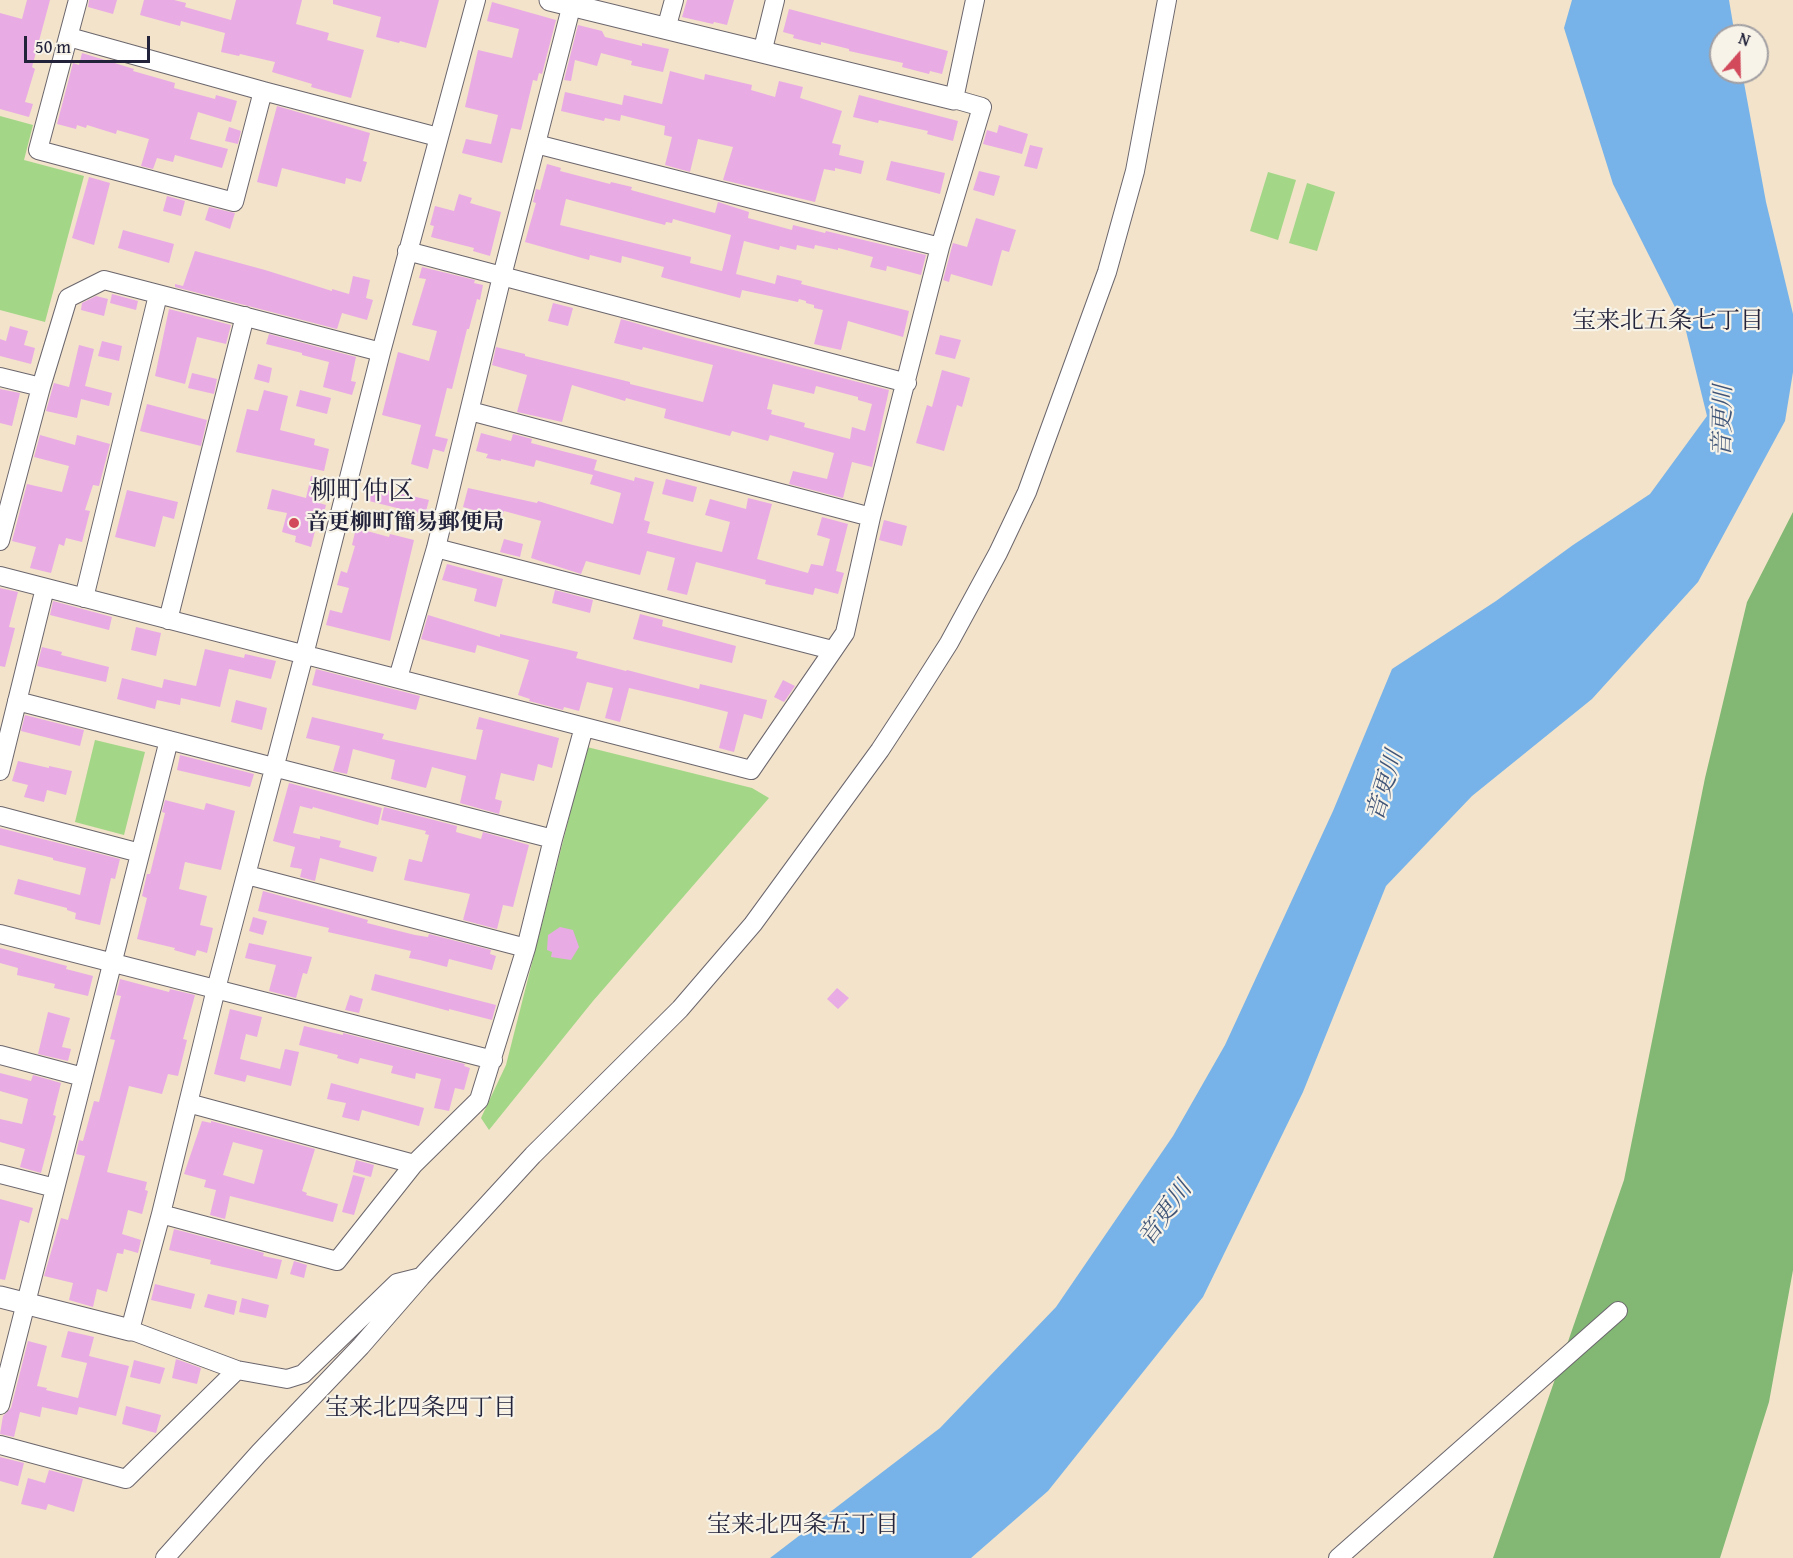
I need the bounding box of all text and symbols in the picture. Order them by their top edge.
scale bar [27,24,153,62]
north arrow [1709,24,1769,84]
text: N [1735,26,1754,52]
text: 50 m [35,33,71,60]
district label: 宝来北五条七丁目 [1572,308,1764,336]
water label: 音更川 [1709,385,1739,457]
district label: 柳町仲区 [310,476,414,508]
place label: 音更柳町簡易郵便局 [306,510,504,536]
marker: 音更柳町簡易郵便局 [287,516,301,530]
water label: 音更川 [1362,747,1410,825]
water label: 音更川 [1133,1176,1199,1252]
district label: 宝来北四条四丁目 [325,1395,517,1423]
district label: 宝来北四条五丁目 [707,1512,899,1540]

